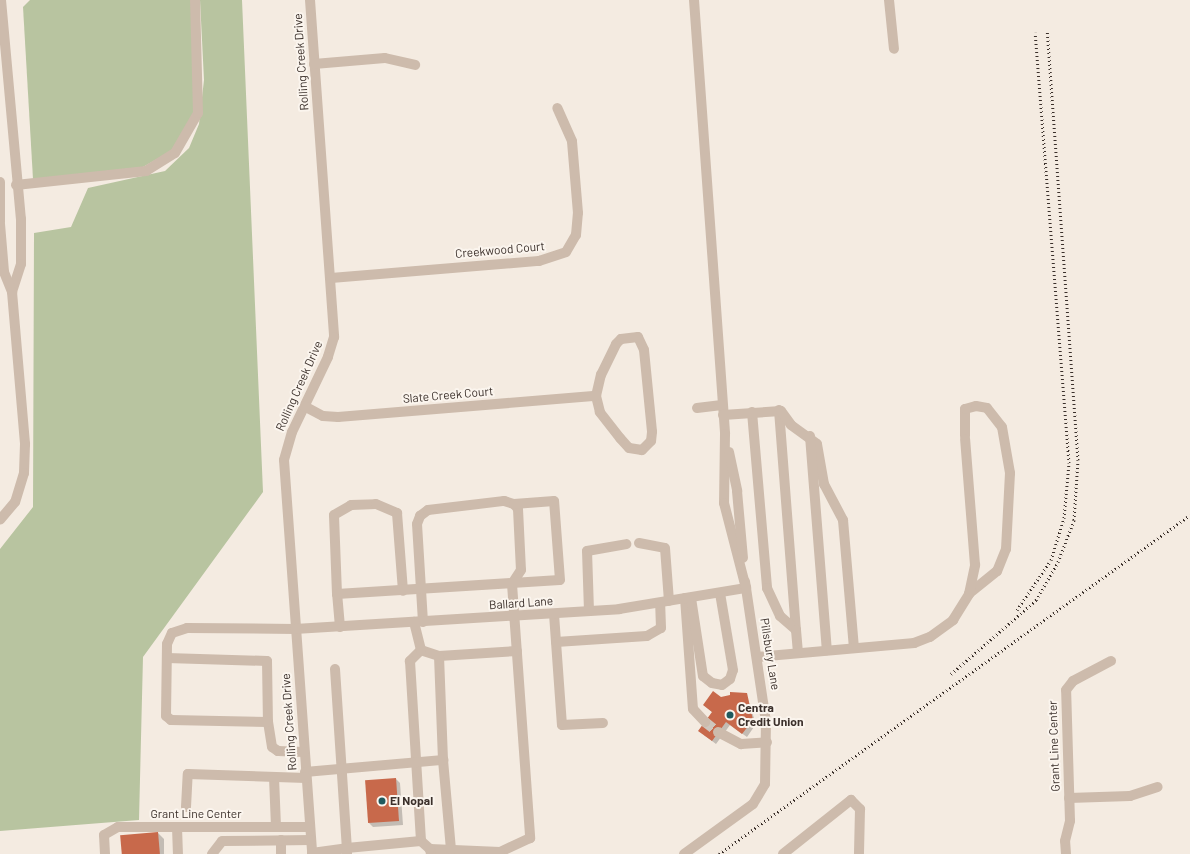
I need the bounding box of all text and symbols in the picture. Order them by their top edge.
street label: Rolling Creek Drive [290,13,312,111]
street label: Creekwood Court [455,239,545,261]
street label: Rolling Creek Drive [273,339,325,433]
street label: Slate Creek Court [402,384,494,406]
street label: Ballard Lane [488,594,554,612]
street label: Pillsbury Lane [757,617,783,691]
street label: Rolling Creek Drive [278,673,300,771]
street label: Grant Line Center [1045,700,1063,792]
place label: Centra Credit Union [738,701,804,729]
marker: Centra Credit Union [725,710,735,720]
place label: El Nopal [390,794,433,808]
marker: El Nopal [377,796,387,806]
street label: Grant Line Center [150,807,242,821]

